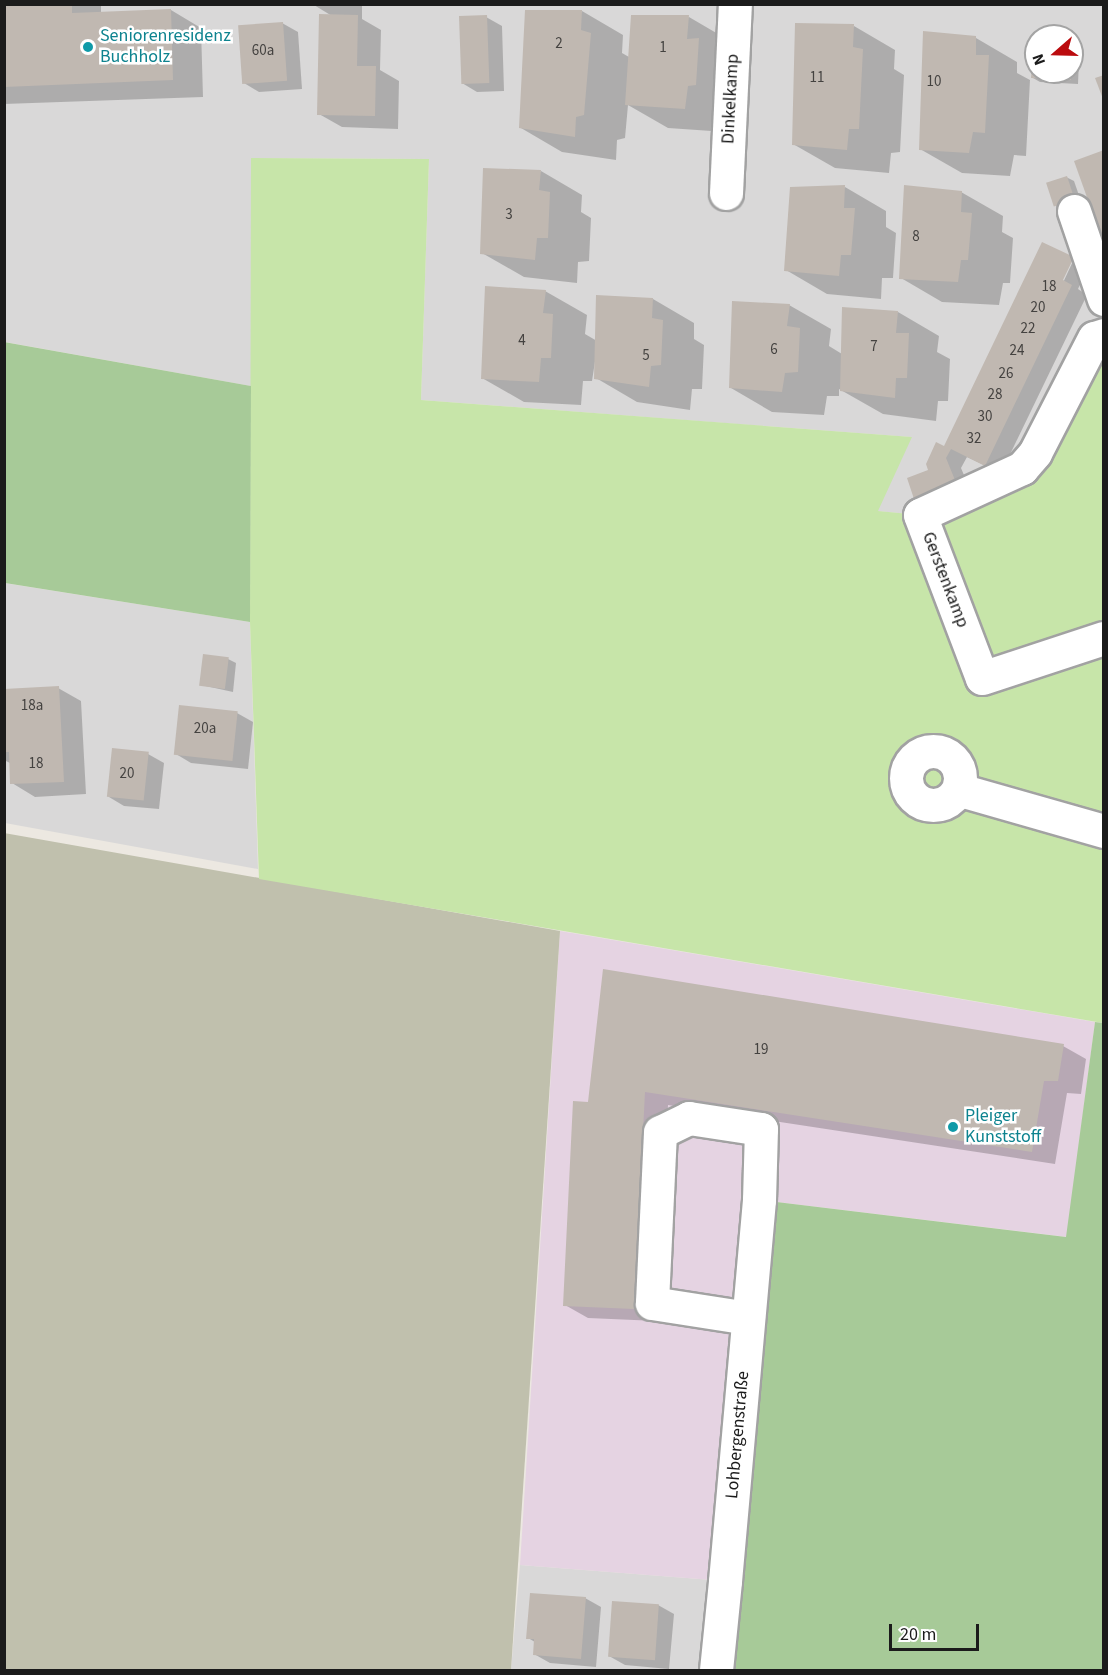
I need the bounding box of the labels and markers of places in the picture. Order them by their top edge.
place label: Seniorenresidenz Buchholz [100,26,231,68]
marker: Seniorenresidenz Buchholz [81,40,95,54]
place label: Pleiger Kunststoff [965,1106,1041,1148]
marker: Pleiger Kunststoff [946,1120,960,1134]

